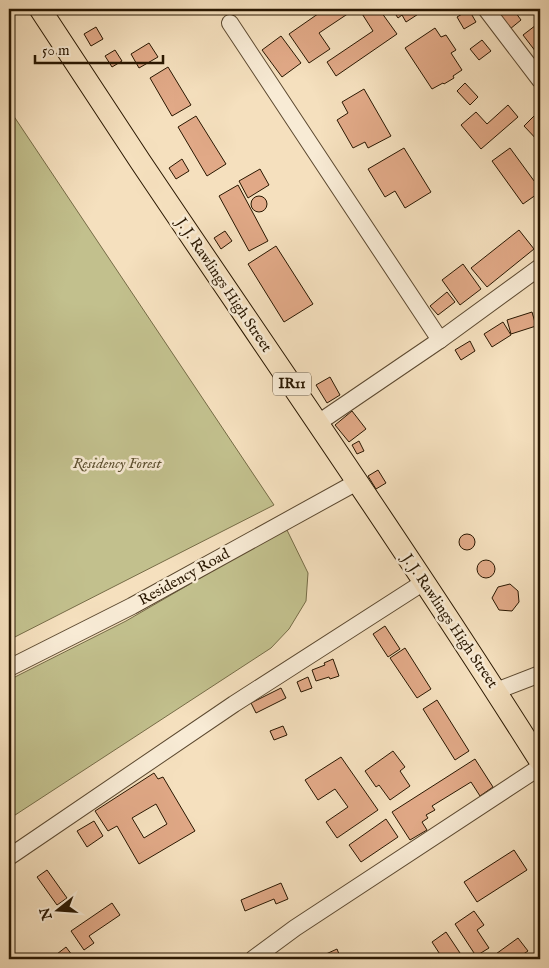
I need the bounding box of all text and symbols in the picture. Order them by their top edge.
scale bar [35,32,162,64]
text: 50 m [42,41,70,60]
street label: J. J. Rawlings High Street [171,213,276,356]
road number: IR11 [273,372,311,396]
park label: Residency Forest [73,454,162,473]
street label: Residency Road [135,544,234,610]
street label: J. J. Rawlings High Street [397,549,502,692]
north arrow [32,886,82,936]
text: N [36,905,57,923]

